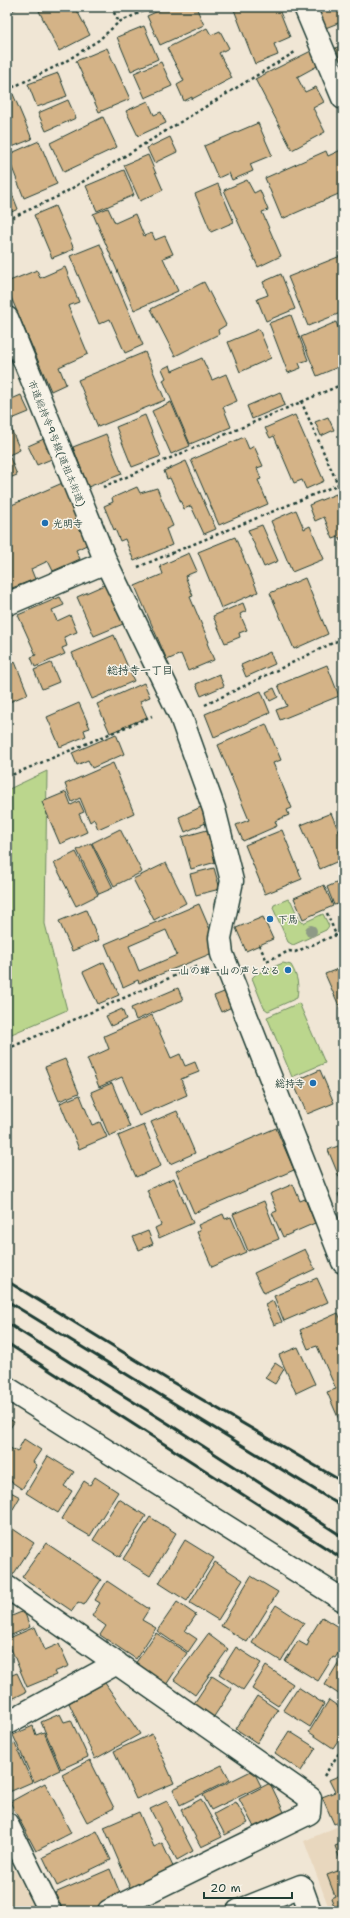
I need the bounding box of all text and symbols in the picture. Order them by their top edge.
street label: 市道総持寺9号線(道祖本街道) [25,378,88,508]
place label: 光明寺 [53,517,83,530]
marker: 光明寺 [40,518,50,528]
district label: 総持寺一丁目 [107,663,173,678]
place label: 下馬 [278,913,298,926]
marker: 下馬 [265,914,275,924]
place label: 一山の蝉一山の声となる [170,964,280,977]
marker: 一山の蝉一山の声となる [283,965,293,975]
place label: 総持寺 [275,1077,305,1090]
marker: 総持寺 [308,1078,318,1088]
scale bar [204,1874,292,1900]
text: 20 m [210,1880,241,1896]

